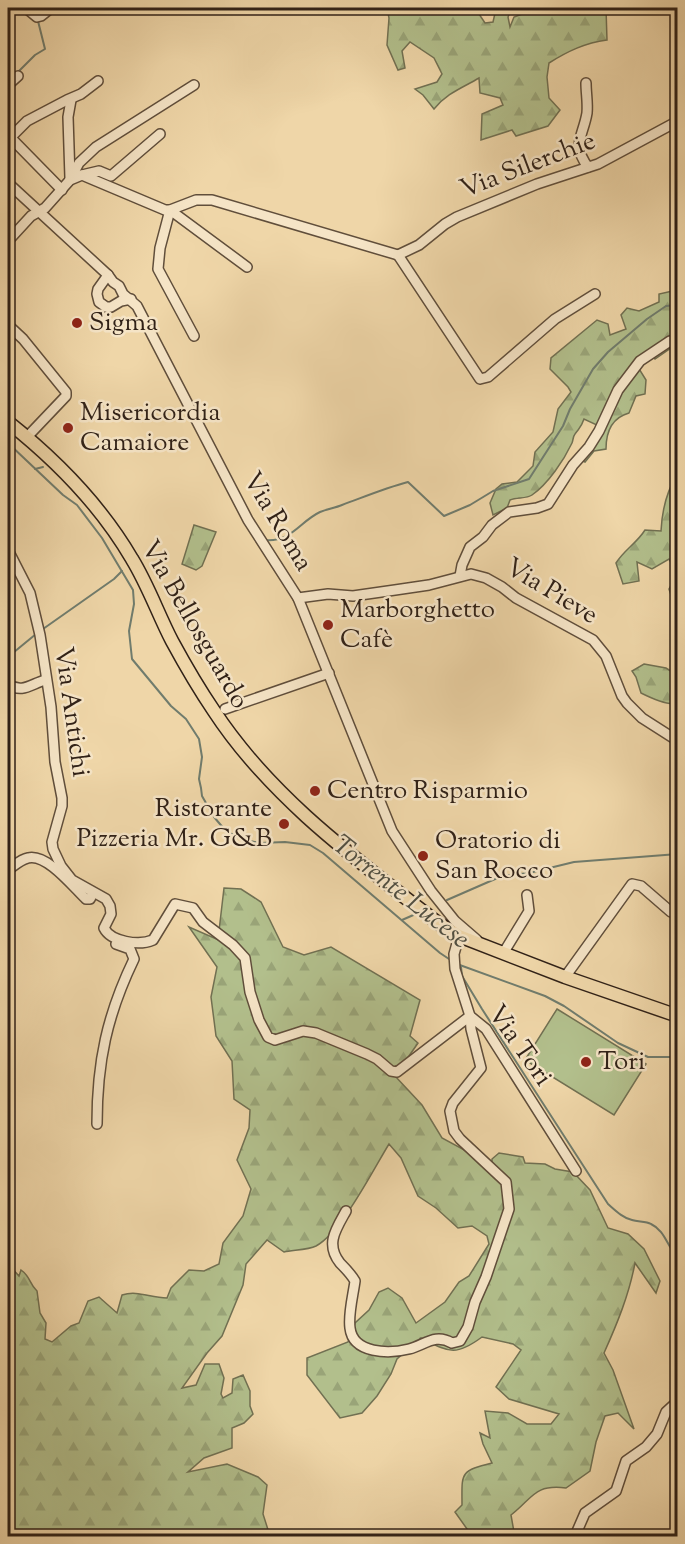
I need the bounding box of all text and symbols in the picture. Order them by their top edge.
street label: Via Silerchie [455,123,601,209]
place label: Sigma [89,305,158,342]
marker: Sigma [70,316,84,330]
place label: Misericordia Camaiore [80,395,220,462]
marker: Misericordia Camaiore [61,421,75,435]
street label: Via Roma [233,465,321,579]
street label: Via Bellosguardo [131,534,257,716]
street label: Via Pieve [497,550,605,634]
place label: Marborghetto Cafè [340,592,495,659]
marker: Marborghetto Cafè [321,618,335,632]
street label: Via Antichi [44,645,98,779]
place label: Centro Risparmio [327,773,528,810]
marker: Centro Risparmio [308,784,322,798]
place label: Ristorante Pizzeria Mr. G&B [77,791,272,858]
marker: Ristorante Pizzeria Mr. G&B [277,817,291,831]
place label: Oratorio di San Rocco [435,823,561,890]
water label: Torrente Lucese [323,827,477,959]
marker: Oratorio di San Rocco [416,849,430,863]
street label: Via Tori [478,998,560,1094]
place label: Tori [598,1044,645,1081]
marker: Tori [579,1055,593,1069]

